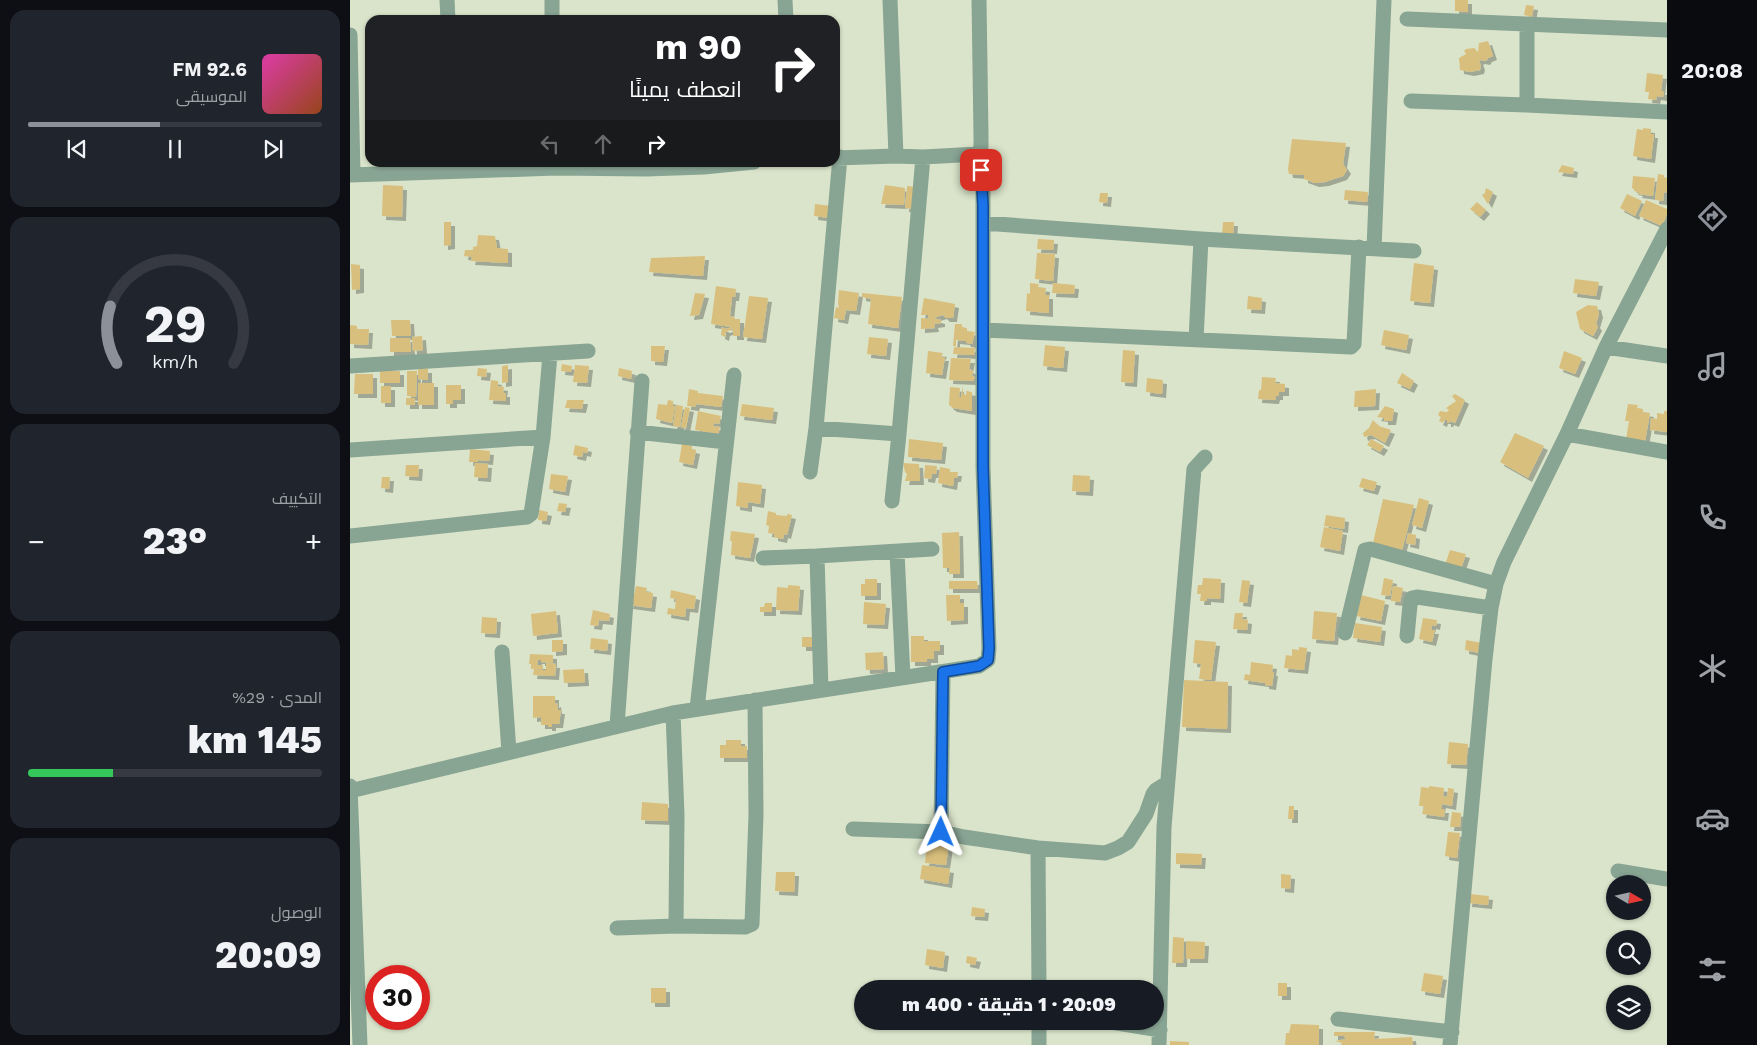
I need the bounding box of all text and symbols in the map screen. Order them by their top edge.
text: 90 m [655,26,742,68]
icon: right [760,35,825,100]
text: 92.6 FM [173,58,247,81]
text: 20:08 [1681,58,1743,83]
text: انعطف يمينًا [629,77,742,102]
text: الموسيقى [176,87,247,106]
icon: left [536,130,564,158]
icon: ahead [589,130,617,158]
icon: right [642,130,670,158]
icon: previous [63,135,91,163]
icon: pause [161,135,189,163]
icon: next [259,135,287,163]
pin [960,149,1002,191]
icon: arrive [967,156,995,184]
icon: directions [1695,199,1730,234]
text: 29 [143,294,207,355]
icon: music [1695,349,1730,384]
text: km/h [152,351,198,372]
text: التكييف [272,489,322,508]
icon: phone [1695,500,1730,535]
text: 23° [143,519,207,563]
text: − [28,525,45,558]
text: + [305,525,322,558]
icon: climate [1695,651,1730,686]
text: المدى · 29% [232,688,322,707]
text: 145 km [188,718,322,762]
icon: car [1695,801,1730,836]
position arrow [914,805,966,857]
north arrow [1606,875,1651,920]
map controls [1606,875,1651,1030]
text: الوصول [271,903,322,922]
button: search [1606,930,1651,975]
text: 20:09 [215,933,322,977]
icon: filters [1695,952,1730,987]
speed limit sign: 30 [365,965,430,1030]
button: layers [1606,985,1651,1030]
text: 20:09 · 1 دقيقة · 400 m [902,993,1116,1016]

